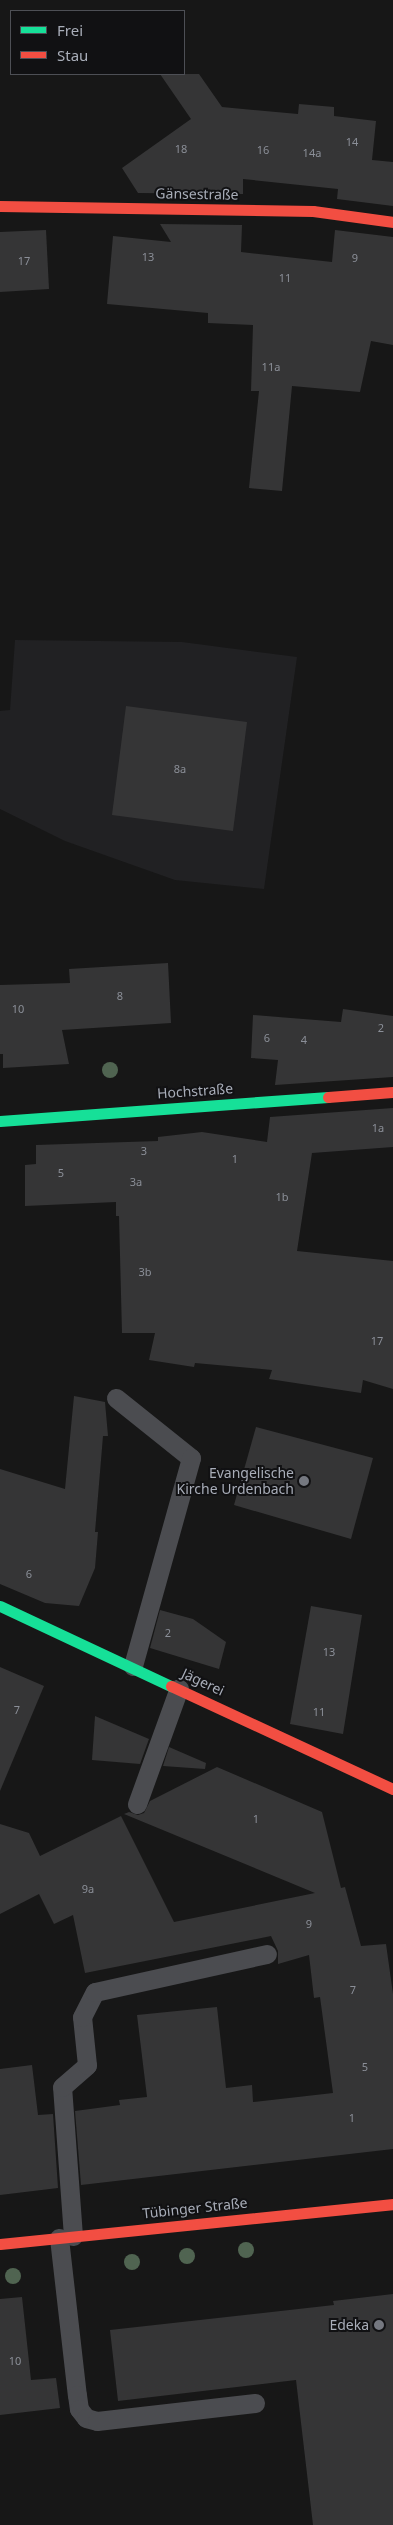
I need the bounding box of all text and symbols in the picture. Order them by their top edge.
legend [10,10,185,75]
text: Frei [57,20,83,40]
text: Stau [57,45,88,65]
house number: 14 [346,135,358,149]
house number: 18 [175,142,187,156]
house number: 16 [257,143,269,157]
house number: 14a [303,146,321,160]
street label: Gänsestraße [155,185,239,203]
house number: 13 [142,250,154,264]
house number: 9 [352,251,358,265]
house number: 17 [18,254,30,268]
house number: 11 [279,271,291,285]
house number: 11a [262,360,280,374]
house number: 8a [174,762,186,776]
house number: 8 [117,989,123,1003]
house number: 10 [12,1002,24,1016]
house number: 2 [378,1021,384,1035]
house number: 6 [264,1031,270,1045]
house number: 4 [301,1033,307,1047]
street label: Hochstraße [156,1080,234,1102]
house number: 1a [372,1121,384,1135]
house number: 3 [141,1144,147,1158]
house number: 1 [232,1152,238,1166]
house number: 5 [58,1166,64,1180]
house number: 3a [130,1175,142,1189]
house number: 1b [275,1190,289,1204]
house number: 3b [138,1265,152,1279]
house number: 17 [371,1334,383,1348]
place label: Evangelische Kirche Urdenbach [177,1465,294,1498]
marker: Evangelische Kirche Urdenbach [298,1475,310,1487]
house number: 6 [26,1567,32,1581]
house number: 2 [165,1626,171,1640]
house number: 13 [323,1645,335,1659]
street label: Jägerei [179,1665,227,1699]
house number: 7 [14,1703,20,1717]
house number: 11 [313,1705,325,1719]
house number: 1 [253,1812,259,1826]
house number: 9a [82,1882,94,1896]
house number: 9 [306,1917,312,1931]
house number: 7 [350,1983,356,1997]
house number: 5 [362,2060,368,2074]
house number: 1 [349,2111,355,2125]
street label: Tübinger Straße [142,2194,248,2222]
place label: Edeka [329,2317,369,2333]
marker: Edeka [373,2319,385,2331]
house number: 10 [9,2354,21,2368]

